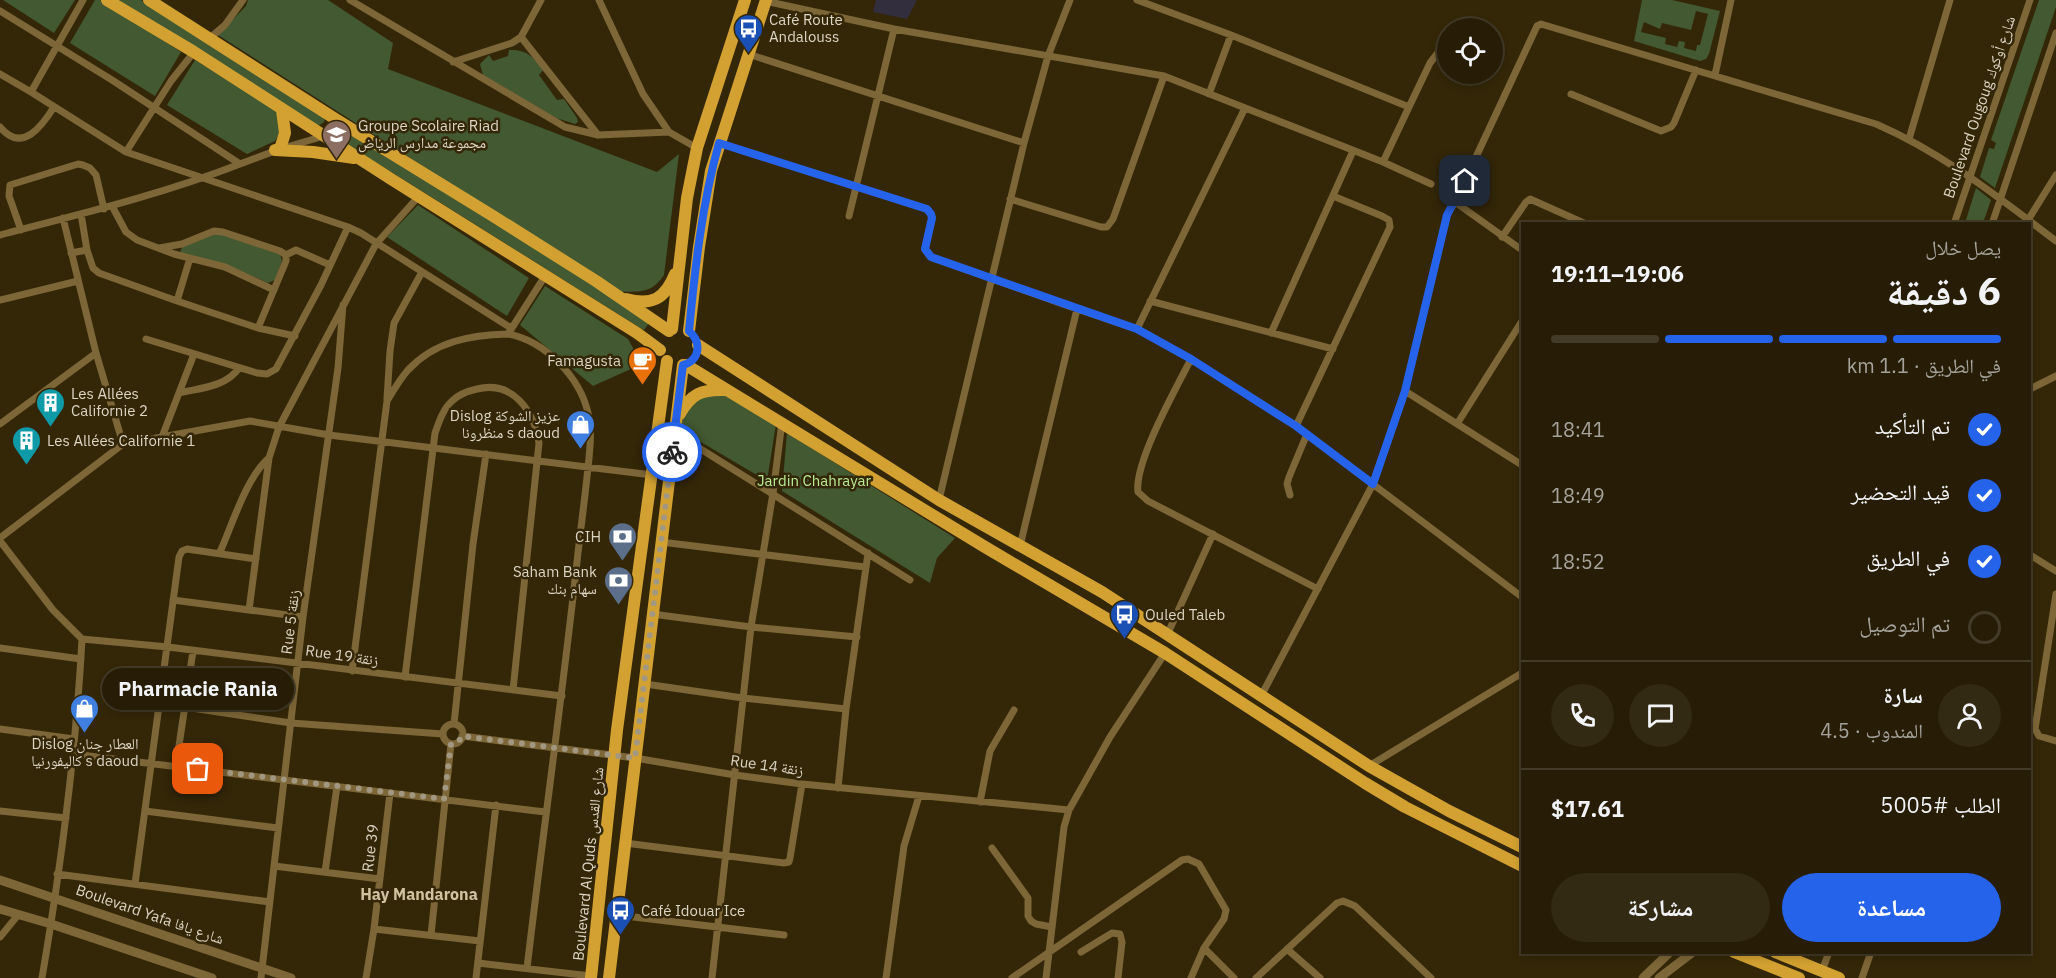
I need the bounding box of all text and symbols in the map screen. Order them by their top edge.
place label: Café Route Andalouss [769,10,843,46]
bus stop icon: Café Route Andalouss [732,12,764,54]
street label: Boulevard Ougoug شارع أوكوك [1939,13,2020,201]
map controls [1437,18,1503,84]
button: locate [1437,18,1503,84]
place label: Groupe Scolaire Riad مجموعة مدارس الرياض [358,116,499,153]
school or university icon: Groupe Scolaire Riad مجموعة مدارس الرياض [321,118,353,160]
pin [1439,155,1490,206]
icon: home [1448,164,1481,197]
text: يصل خلال [1925,234,2001,261]
text: 19:06–19:11 [1551,259,1684,288]
text: 6 دقيقة [1886,265,2001,316]
cafe icon: Famagusta [626,344,658,386]
place label: Famagusta [547,351,621,370]
text: في الطريق · 1.1 km [1847,352,2001,379]
place label: Les Allées Californie 2 [71,384,148,420]
building icon: Les Allées Californie 2 [34,386,66,428]
place label: Dislog عزيز الشوكة منظرونا s daoud [450,406,560,442]
shop icon: Dislog عزيز الشوكة منظرونا s daoud [565,408,597,450]
text: تم التأكيد [1875,411,1950,440]
icon: check [1968,413,2001,446]
text: 18:41 [1551,416,1605,443]
courier [642,422,702,482]
building icon: Les Allées Californie 1 [10,424,42,466]
place label: Les Allées Californie 1 [47,431,195,450]
icon: bike [656,436,689,469]
park label: Jardin Chahrayar [757,471,872,490]
text: قيد التحضير [1851,477,1950,506]
icon: check [1968,479,2001,512]
text: 18:49 [1551,482,1605,509]
bank icon: CIH [606,520,638,562]
place label: CIH [575,527,601,546]
text: في الطريق [1866,543,1950,572]
icon: check [1968,545,2001,578]
text: 18:52 [1551,548,1605,575]
place label: Saham Bank سهام بنك [513,562,597,599]
bank icon: Saham Bank سهام بنك [602,564,634,606]
street label: Rue 5 زنقة [277,588,303,655]
bus stop icon: Ouled Taleb [1108,598,1140,640]
place label: Ouled Taleb [1145,605,1225,624]
text: تم التوصيل [1859,609,1950,638]
street label: Rue 19 زنقة [304,640,380,670]
callout: Pharmacie Rania [102,667,294,709]
text: Pharmacie Rania [118,675,278,702]
text: سارة [1884,680,1923,709]
button: phone [1551,684,1614,747]
button: chat [1629,684,1692,747]
button: person [1938,684,2001,747]
shop icon: Dislog العطار جنان كاليفورنيا s daoud [69,692,101,734]
text: المندوب · 4.5 [1820,717,1923,744]
place label: Dislog العطار جنان كاليفورنيا s daoud [31,734,139,770]
pin [172,743,223,794]
street label: Rue 14 زنقة [729,750,805,780]
icon: bag [181,752,214,785]
street label: Boulevard Al Quds شارع القدس [568,766,609,962]
text: الطلب #5005 [1880,790,2001,819]
text: $17.61 [1551,794,1624,823]
street label: Rue 39 [358,823,382,873]
button: مشاركة [1551,873,1770,942]
button: مساعدة [1782,873,2001,942]
street label: Boulevard Yafa شارع يافا [73,880,227,949]
district label: Hay Mandarona [360,884,478,904]
bus stop icon: Café Idouar Ice [604,894,636,936]
place label: Café Idouar Ice [641,901,745,920]

